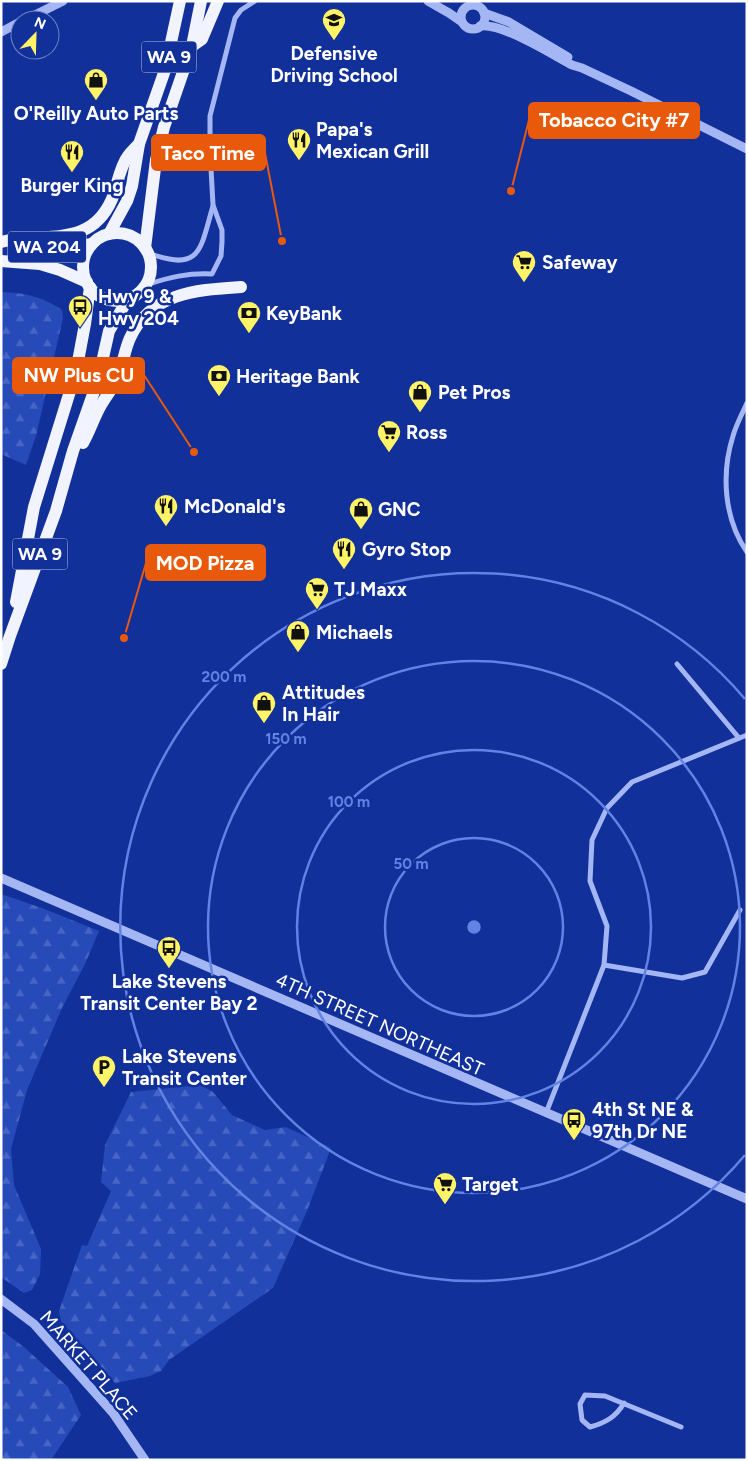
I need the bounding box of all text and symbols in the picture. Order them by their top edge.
school or university icon: Defensive Driving School [321,7,347,41]
north arrow [10,10,60,60]
text: N [32,14,48,33]
road number: WA 9 [142,42,196,72]
place label: Defensive Driving School [270,42,398,87]
shop icon: O'Reilly Auto Parts [83,67,109,101]
place label: O'Reilly Auto Parts [14,102,178,125]
callout: Tobacco City #7 [529,103,699,138]
text: Tobacco City #7 [539,108,689,132]
place label: Papa's Mexican Grill [316,118,429,163]
restaurant icon: Papa's Mexican Grill [286,127,312,161]
callout: Taco Time [152,135,265,170]
restaurant icon: Burger King [59,139,85,173]
text: Taco Time [161,141,255,165]
place label: Burger King [20,174,124,197]
road number: WA 204 [8,232,86,262]
supermarket icon: Safeway [511,249,537,283]
place label: Safeway [542,251,617,274]
place label: Hwy 9 & Hwy 204 [98,285,179,330]
bus stop icon: Hwy 9 & Hwy 204 [67,294,93,328]
bank icon: KeyBank [236,300,262,334]
place label: KeyBank [266,302,343,325]
callout: NW Plus CU [13,358,144,393]
text: NW Plus CU [24,363,134,387]
bank icon: Heritage Bank [206,363,232,397]
place label: Heritage Bank [236,365,361,388]
shop icon: Pet Pros [407,379,433,413]
place label: Pet Pros [438,381,511,404]
supermarket icon: Ross [376,419,402,453]
place label: Ross [406,421,447,444]
restaurant icon: McDonald's [153,493,179,527]
place label: McDonald's [184,495,286,518]
shop icon: GNC [348,496,374,530]
place label: GNC [378,498,421,521]
restaurant icon: Gyro Stop [331,536,357,570]
road number: WA 9 [12,538,68,570]
place label: Gyro Stop [362,538,451,561]
callout: MOD Pizza [146,545,265,580]
text: MOD Pizza [156,551,254,575]
supermarket icon: TJ Maxx [304,576,330,610]
place label: TJ Maxx [334,578,407,601]
shop icon: Michaels [285,619,311,653]
place label: Michaels [316,621,393,644]
text: 200 m [202,668,246,686]
place label: Attitudes In Hair [282,681,365,726]
shop icon: Attitudes In Hair [251,690,277,724]
text: 150 m [265,730,307,748]
text: 100 m [328,793,370,811]
text: 50 m [393,855,429,873]
centre of rings [465,918,483,936]
bus stop icon: Lake Stevens Transit Center Bay 2 [156,935,182,969]
street label: 4TH STREET NORTHEAST [272,968,488,1081]
place label: Lake Stevens Transit Center Bay 2 [80,970,258,1015]
place label: Lake Stevens Transit Center [122,1045,247,1090]
parking icon: Lake Stevens Transit Center [91,1054,117,1088]
place label: 4th St NE & 97th Dr NE [592,1098,694,1143]
bus stop icon: 4th St NE & 97th Dr NE [561,1107,587,1141]
supermarket icon: Target [432,1171,458,1205]
place label: Target [462,1173,519,1196]
street label: MARKET PLACE [35,1306,142,1425]

